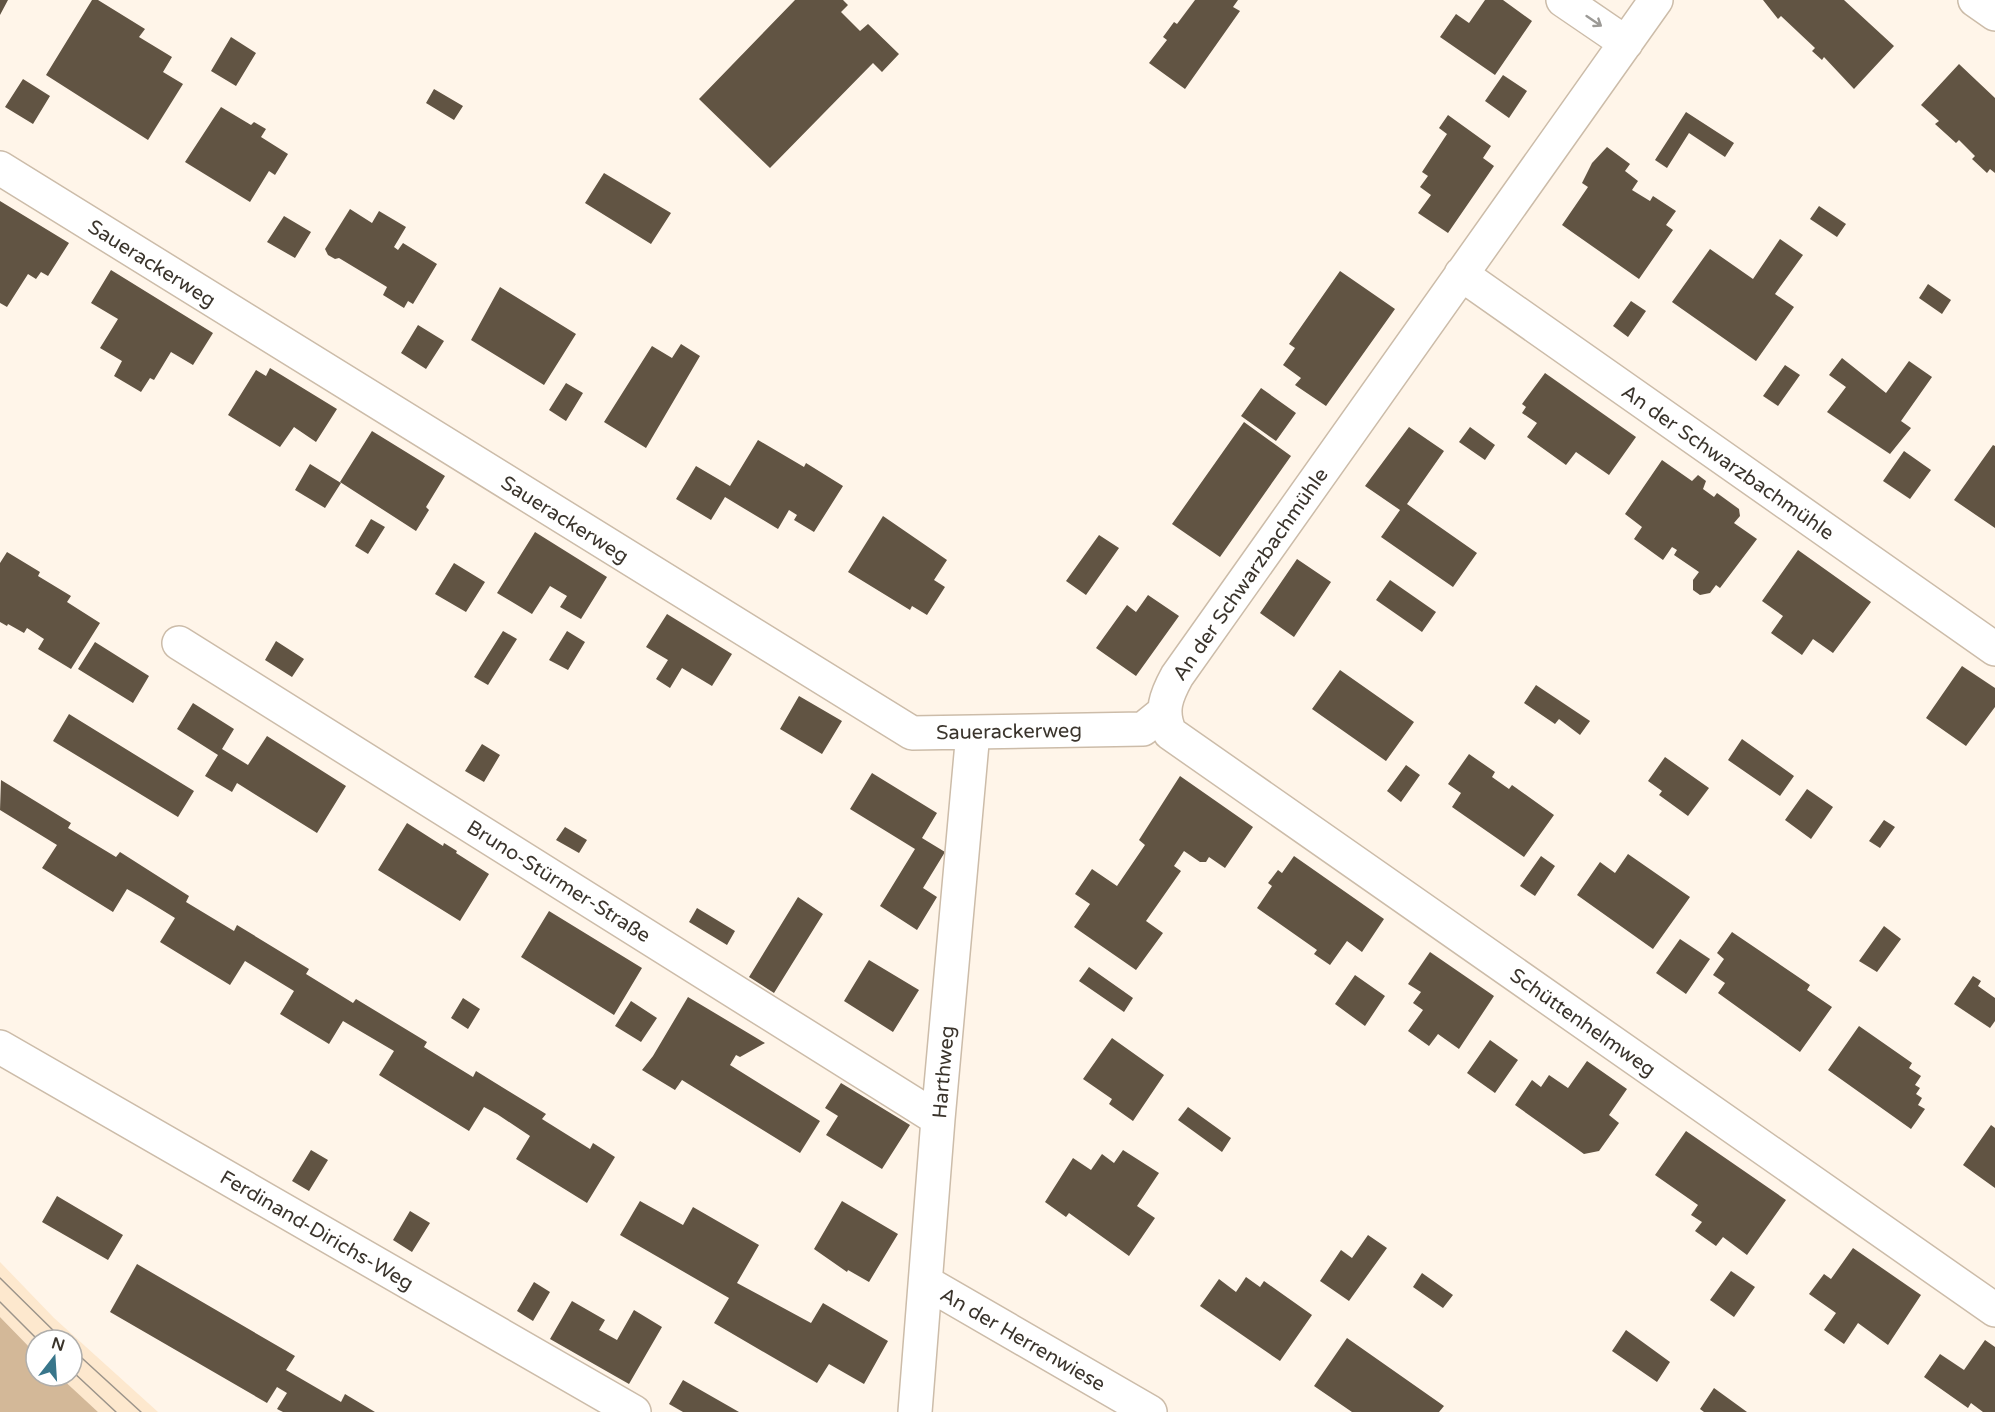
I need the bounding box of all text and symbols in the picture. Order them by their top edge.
one-way arrow [1586,15,1603,28]
street label: Sauerackerweg [83,215,220,313]
street label: An der Schwarzbachmühle [1616,380,1838,546]
street label: An der Schwarzbachmühle [1168,464,1334,686]
street label: Sauerackerweg [496,471,633,569]
street label: Sauerackerweg [936,719,1082,745]
street label: Bruno-Stürmer-Straße [462,815,655,948]
street label: Schüttenhelmweg [1505,964,1660,1082]
street label: Harthweg [928,1025,960,1120]
street label: Ferdinand-Dirichs-Weg [216,1166,417,1296]
street label: An der Herrenwiese [936,1283,1109,1397]
north arrow [24,1328,84,1388]
text: N [49,1333,67,1356]

